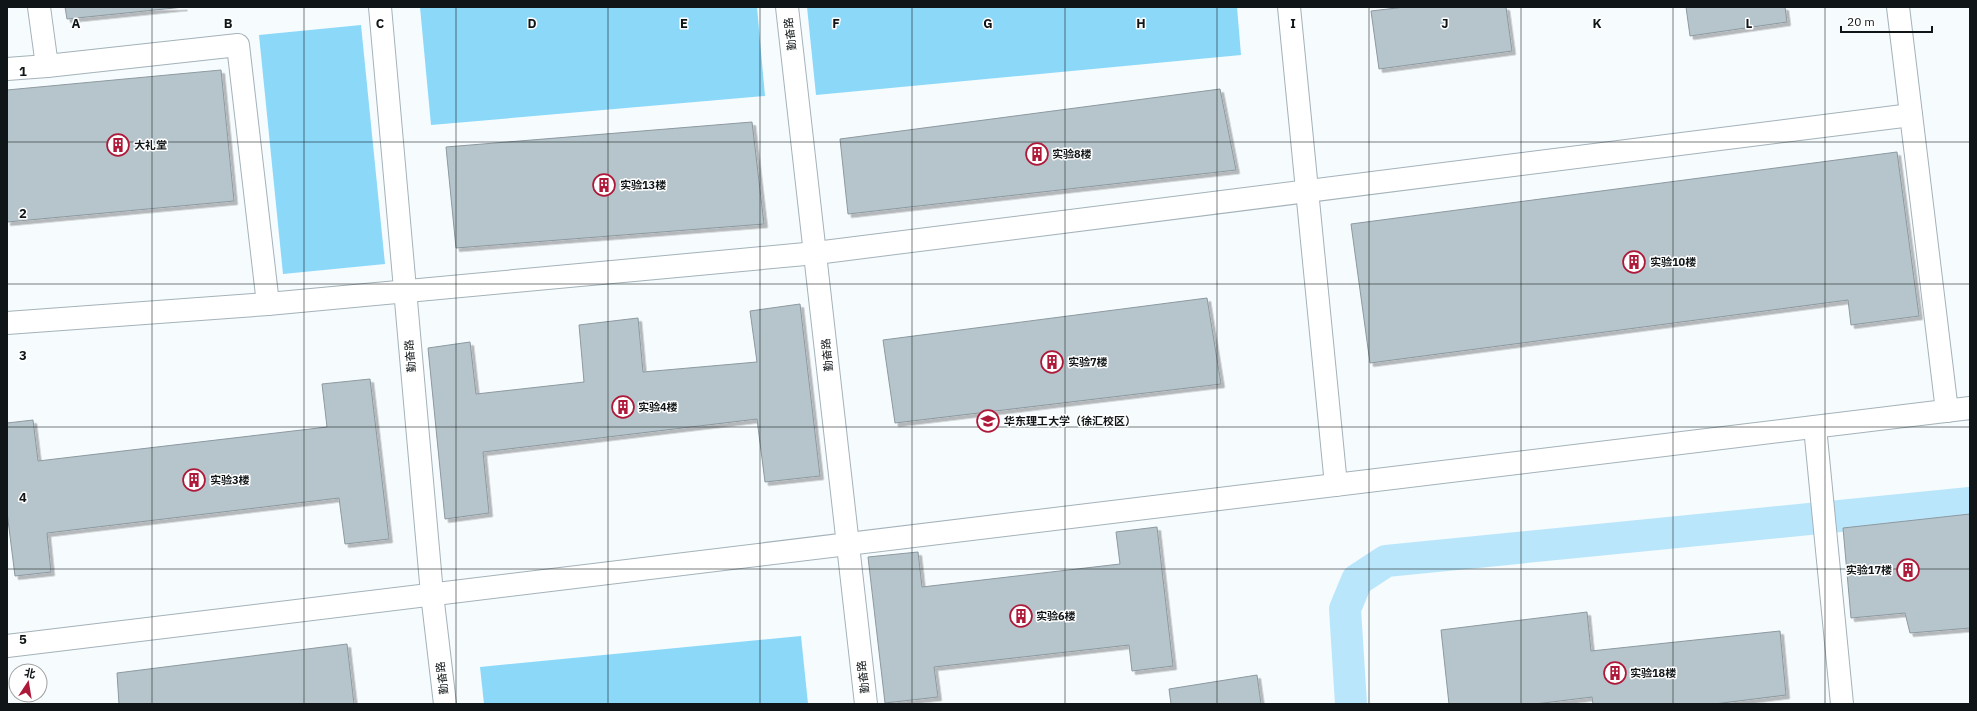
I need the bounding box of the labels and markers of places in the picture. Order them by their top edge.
building icon: 大礼堂 [105,132,131,158]
place label: 大礼堂 [134,138,167,152]
building icon: 实验8楼 [1024,141,1050,167]
place label: 实验8楼 [1052,147,1092,161]
building icon: 实验13楼 [591,172,617,198]
place label: 实验13楼 [620,178,666,192]
building icon: 实验10楼 [1621,249,1647,275]
place label: 实验10楼 [1650,255,1696,269]
building icon: 实验7楼 [1039,349,1065,375]
place label: 实验7楼 [1068,355,1108,369]
building icon: 实验4楼 [610,394,636,420]
place label: 实验4楼 [638,400,678,414]
school or university icon: 华东理工大学（徐汇校区） [975,408,1001,434]
place label: 华东理工大学（徐汇校区） [1004,414,1136,428]
building icon: 实验3楼 [181,467,207,493]
place label: 实验3楼 [210,473,250,487]
building icon: 实验17楼 [1895,557,1921,583]
place label: 实验17楼 [1846,563,1892,577]
building icon: 实验6楼 [1008,603,1034,629]
place label: 实验6楼 [1036,609,1076,623]
building icon: 实验18楼 [1602,660,1628,686]
place label: 实验18楼 [1630,666,1676,680]

